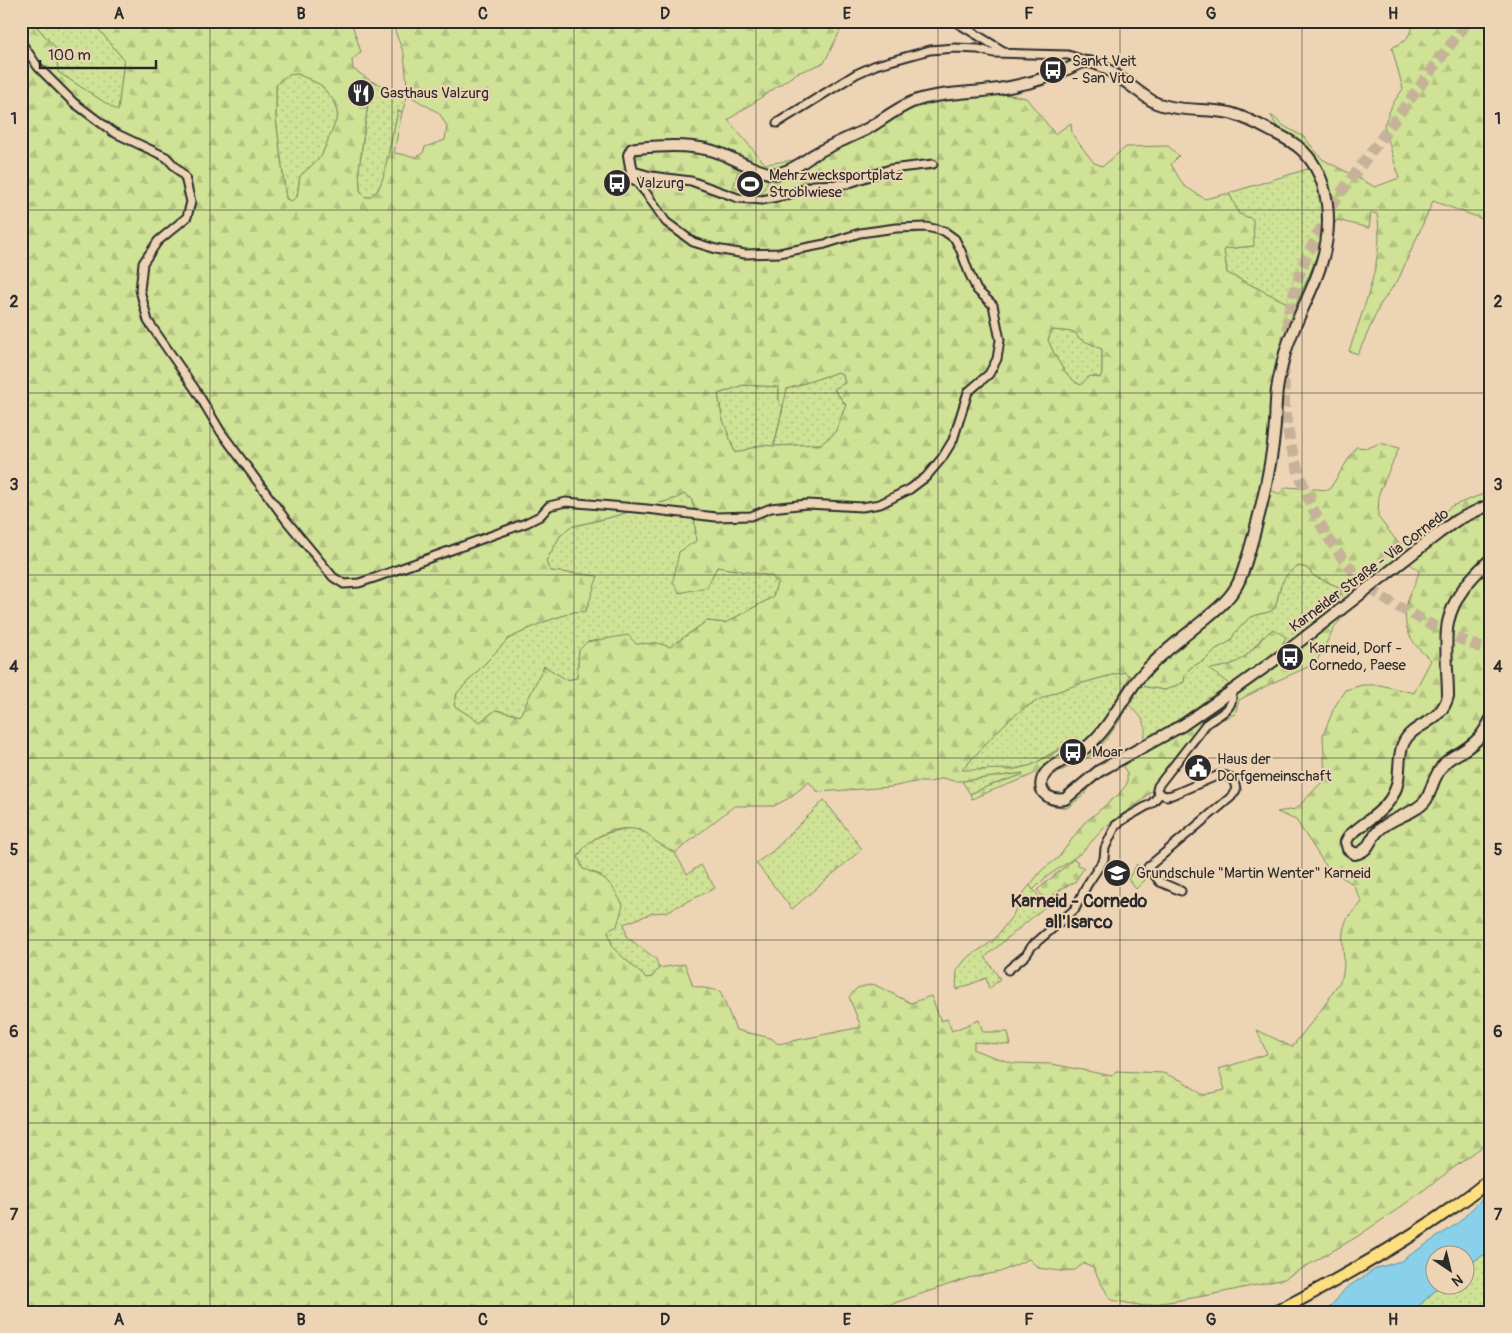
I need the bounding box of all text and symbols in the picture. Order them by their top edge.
text: A [114,4,125,24]
text: B [296,4,306,24]
text: C [478,4,488,24]
text: D [660,4,670,24]
text: E [843,4,852,24]
text: F [1024,4,1034,24]
text: G [1206,4,1217,24]
text: H [1388,4,1398,24]
scale bar [40,38,156,70]
text: 100 m [48,46,91,65]
place label: Sankt Veit - San Vito [1072,52,1137,88]
bus stop icon: Sankt Veit - San Vito [1038,55,1068,85]
restaurant icon: Gasthaus Valzurg [346,78,376,108]
place label: Gasthaus Valzurg [380,84,489,103]
text: 1 [11,109,17,129]
text: 1 [1495,109,1501,129]
place label: Mehrzwecksportplatz Stroblwiese [769,166,903,202]
bus stop icon: Valzurg [602,168,632,198]
sports icon: Mehrzwecksportplatz Stroblwiese [735,169,765,199]
place label: Valzurg [636,174,684,193]
text: 2 [10,292,19,312]
text: 2 [1494,292,1503,312]
text: 3 [10,475,19,495]
text: 3 [1494,475,1503,495]
street label: Karneider Straße - Via Cornedo [1286,504,1453,637]
place label: Karneid, Dorf - Cornedo, Paese [1309,639,1406,675]
bus stop icon: Karneid, Dorf - Cornedo, Paese [1275,642,1305,672]
text: 4 [9,657,19,677]
text: 4 [1493,657,1503,677]
bus stop icon: Moar [1058,737,1088,767]
place label: Moar [1092,743,1124,762]
place label: Haus der Dorfgemeinschaft [1217,750,1332,786]
public building icon: Haus der Dorfgemeinschaft [1183,753,1213,783]
text: 5 [10,840,19,860]
text: 5 [1494,840,1503,860]
school or university icon: Grundschule "Martin Wenter" Karneid [1102,858,1132,888]
place label: Grundschule "Martin Wenter" Karneid [1136,864,1371,883]
district label: Karneid - Cornedo all'Isarco [1011,890,1148,934]
text: 6 [9,1022,19,1042]
text: 6 [1493,1022,1503,1042]
text: 7 [10,1205,19,1225]
text: 7 [1494,1205,1503,1225]
north arrow [1424,1246,1474,1296]
text: N [1448,1271,1466,1290]
text: A [114,1310,125,1330]
text: B [296,1310,306,1330]
text: C [478,1310,488,1330]
text: D [660,1310,670,1330]
text: E [843,1310,852,1330]
text: F [1024,1310,1034,1330]
text: G [1206,1310,1217,1330]
text: H [1388,1310,1398,1330]

